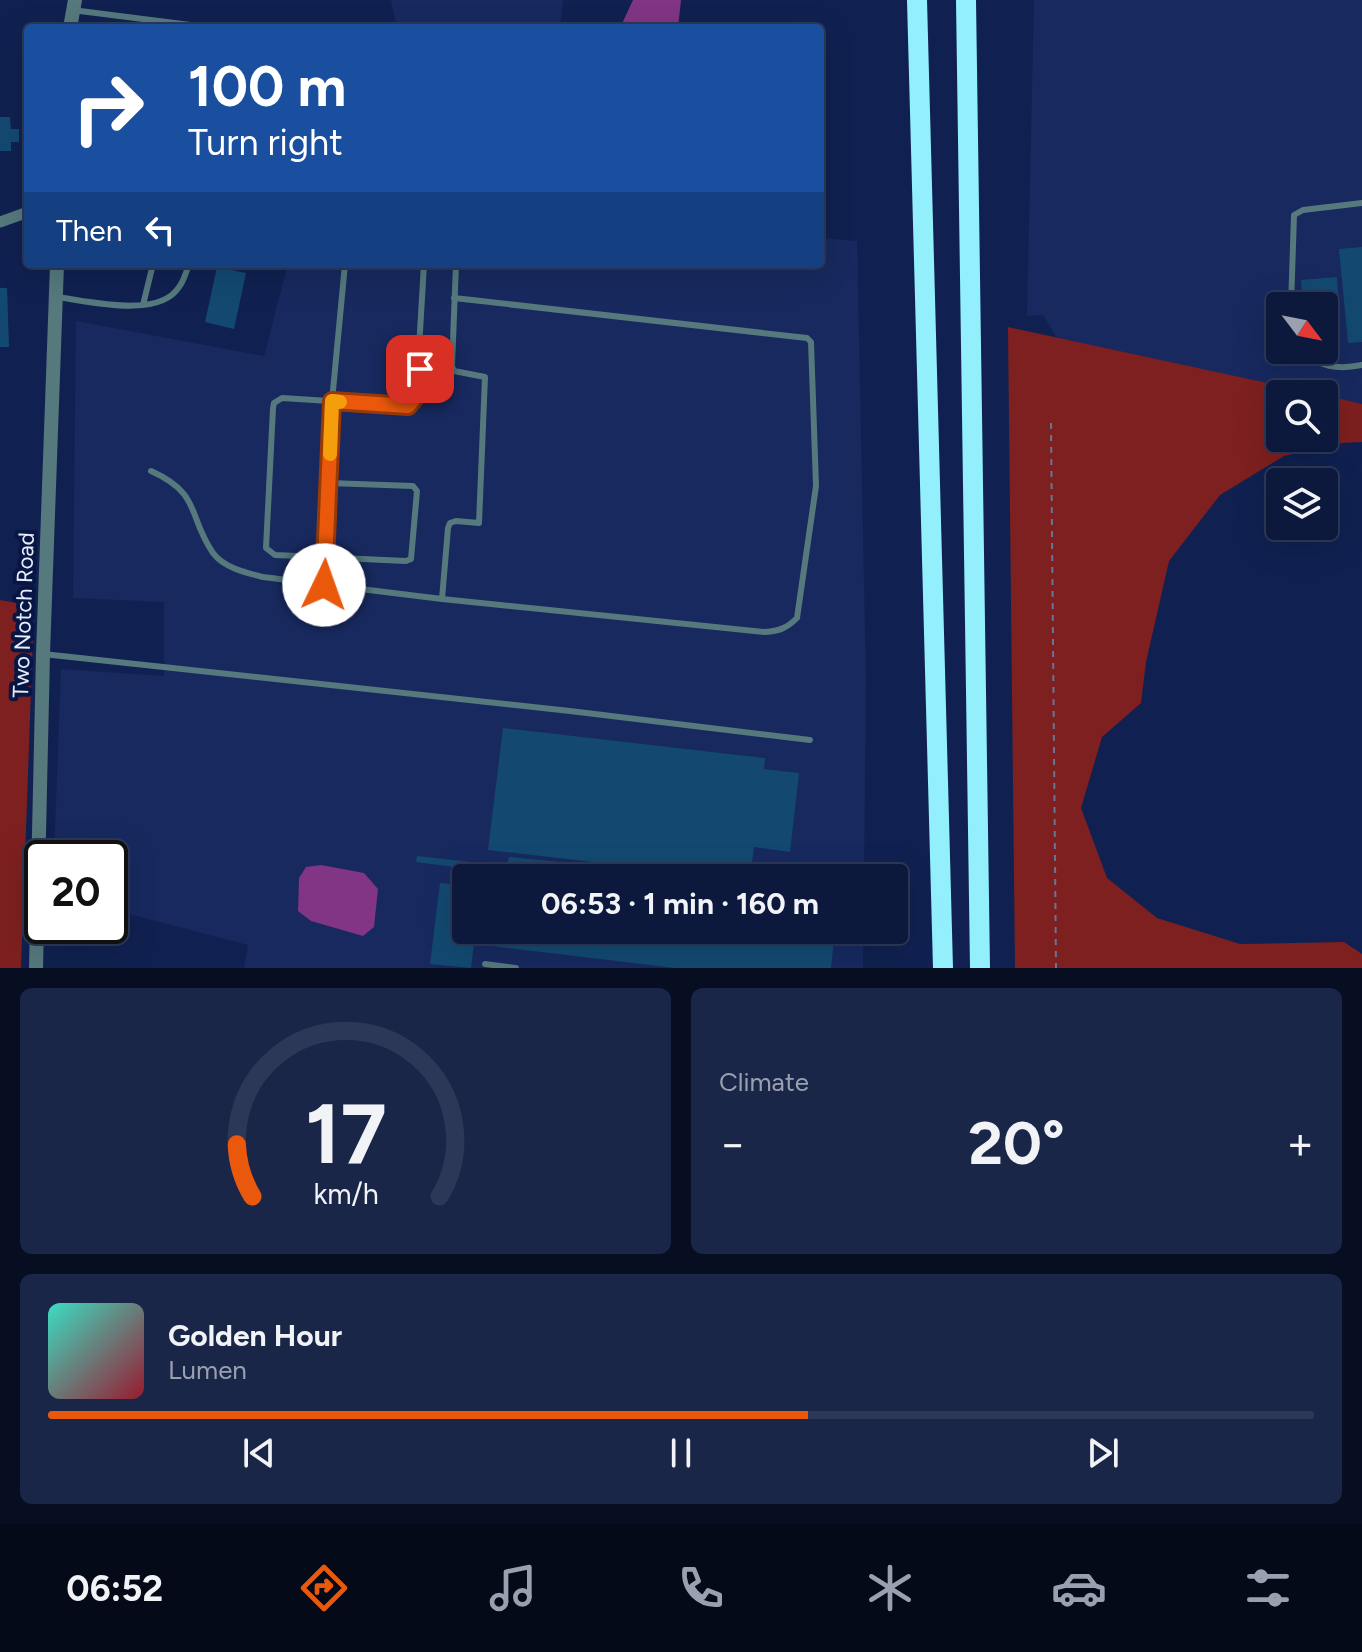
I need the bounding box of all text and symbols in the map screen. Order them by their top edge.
text: 100 m [188,53,346,120]
icon: right [56,56,160,160]
text: Turn right [188,121,343,164]
icon: left [138,208,182,252]
text: Then [56,212,122,249]
north arrow [1266,292,1338,364]
map controls [1266,292,1338,540]
pin [386,335,454,403]
icon: arrive [398,347,442,391]
button: search [1266,380,1338,452]
button: layers [1266,468,1338,540]
street label: Two Notch Road [7,532,40,698]
position arrow [282,543,366,627]
speed limit sign: 20 [24,840,128,944]
text: 06:53 · 1 min · 160 m [541,885,819,922]
text: Climate [719,1066,809,1098]
text: 17 [305,1084,386,1184]
text: 20° [968,1107,1065,1179]
text: − [719,1117,746,1170]
text: + [1287,1117,1314,1170]
text: km/h [313,1177,378,1211]
text: Golden Hour [168,1317,342,1354]
text: Lumen [168,1354,247,1386]
icon: previous [237,1431,281,1475]
icon: pause [659,1431,703,1475]
icon: next [1081,1431,1125,1475]
icon: directions [296,1560,352,1616]
icon: music [485,1560,541,1616]
icon: phone [673,1560,729,1616]
icon: climate [862,1560,918,1616]
icon: car [1051,1560,1107,1616]
icon: filters [1240,1560,1296,1616]
text: 06:52 [66,1567,163,1610]

